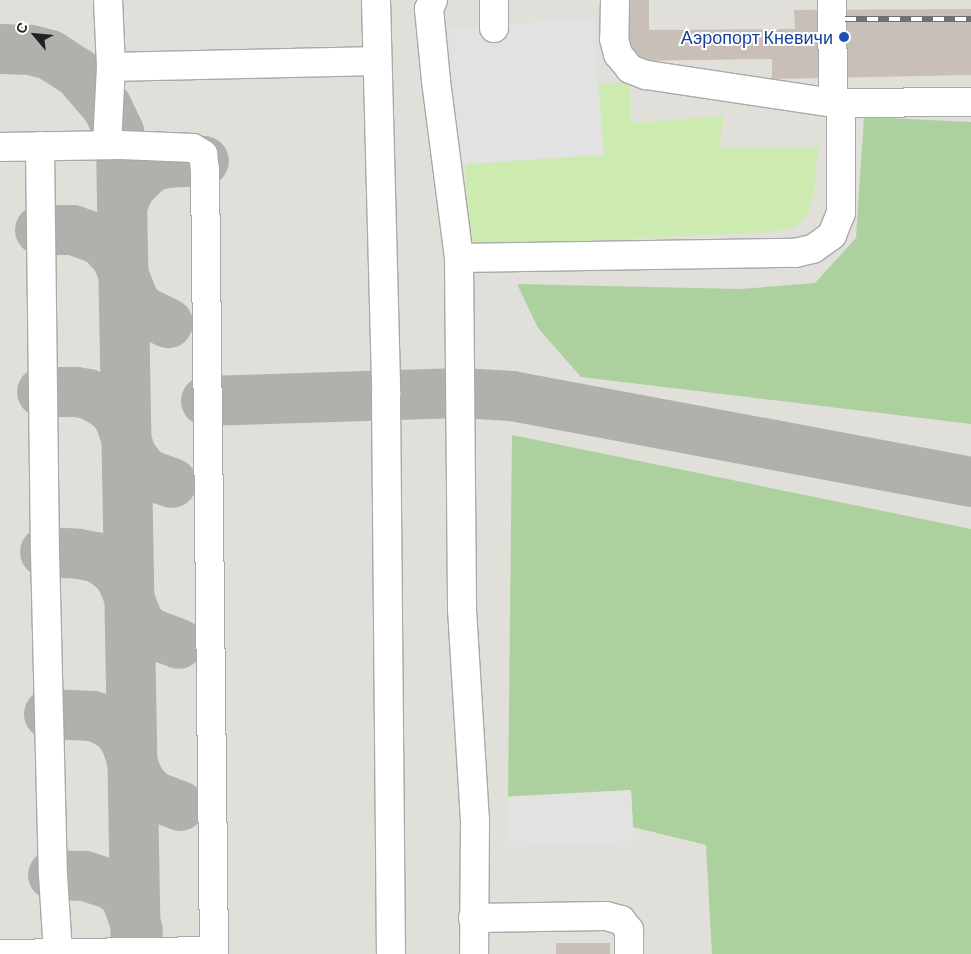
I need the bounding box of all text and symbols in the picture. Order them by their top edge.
north arrow [10,10,60,60]
text: С [11,19,31,36]
place label: Аэропорт Кневичи [681,26,833,48]
marker: Аэропорт Кневичи [837,30,851,44]

